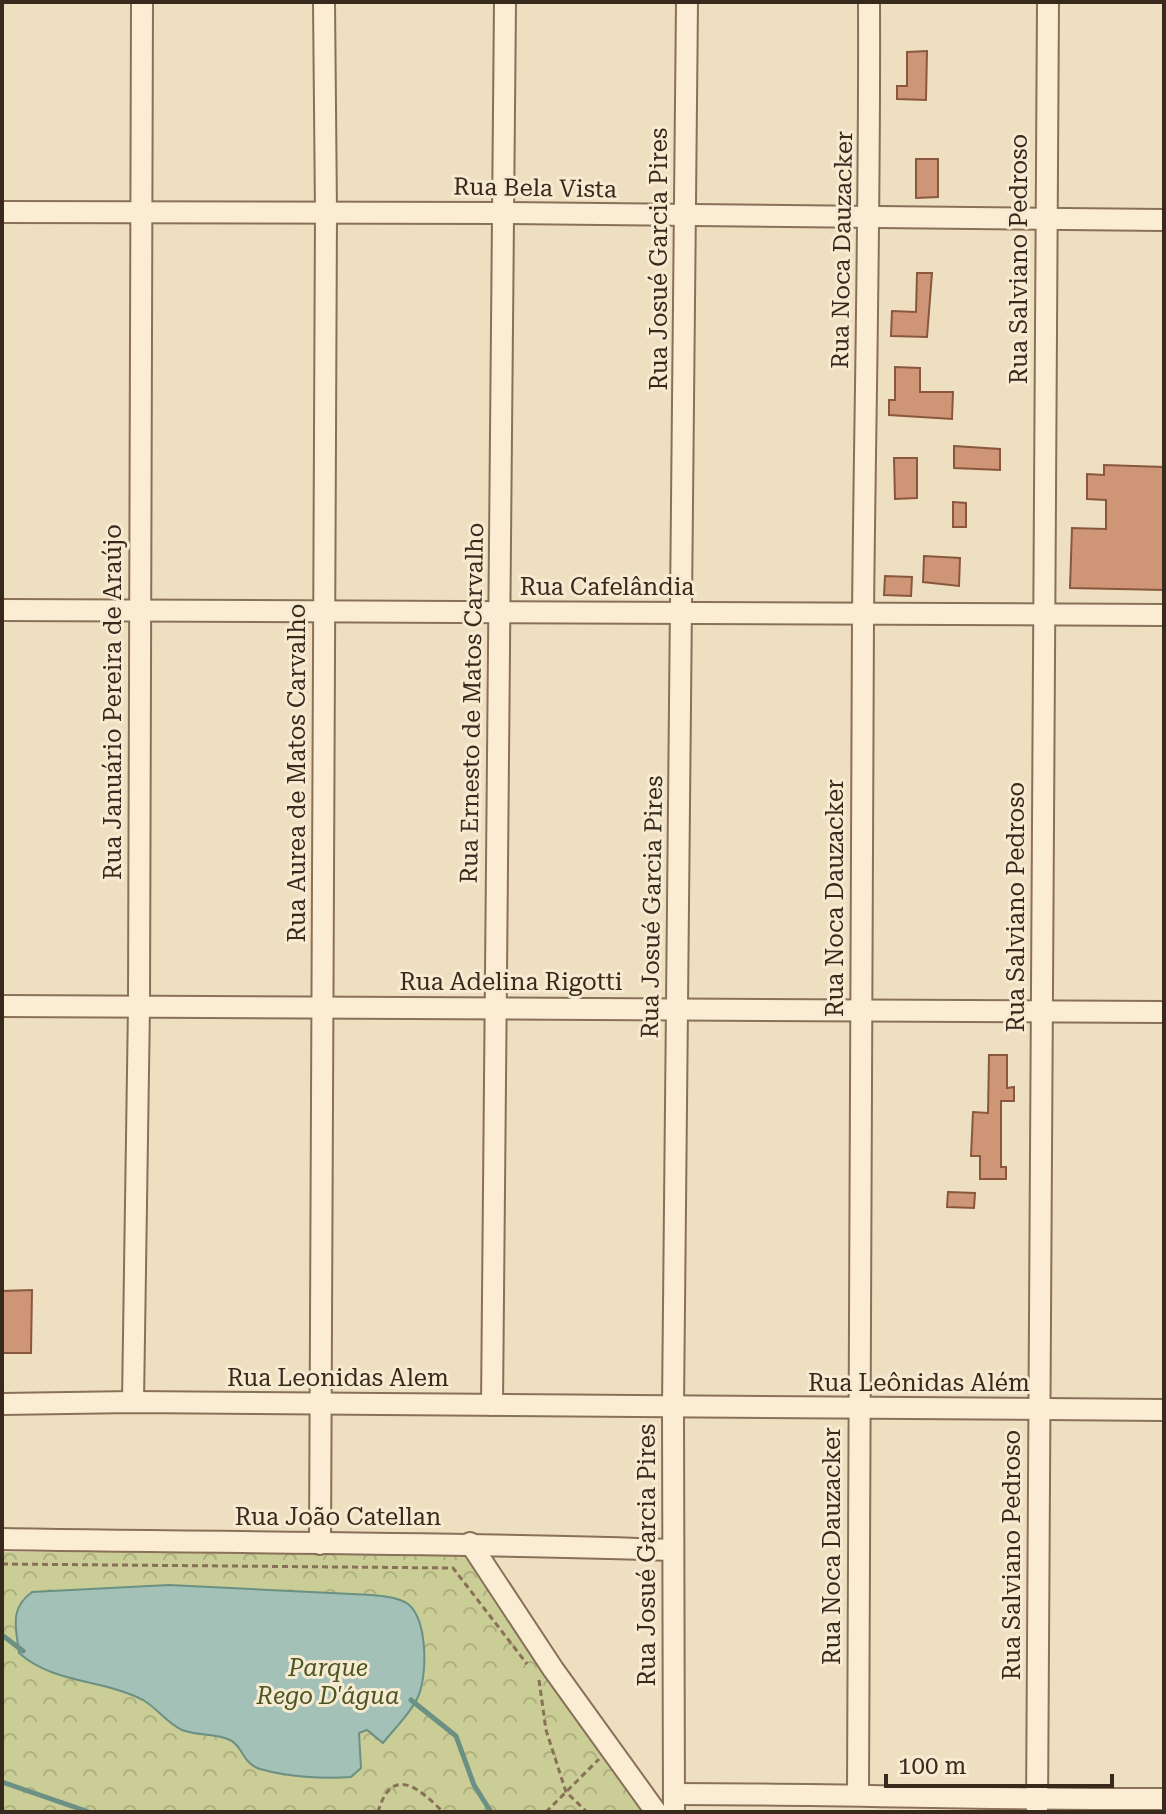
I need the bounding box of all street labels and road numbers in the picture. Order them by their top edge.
street label: Rua Josué Garcia Pires [645,128,673,390]
street label: Rua Noca Dauzacker [826,131,858,369]
street label: Rua Salviano Pedroso [1005,134,1033,384]
street label: Rua Bela Vista [453,173,617,203]
street label: Rua Ernesto de Matos Carvalho [455,522,489,884]
street label: Rua Januário Pereira de Araújo [99,524,127,880]
street label: Rua Cafelândia [520,573,694,601]
street label: Rua Aurea de Matos Carvalho [283,603,311,943]
street label: Rua Josué Garcia Pires [636,775,668,1039]
street label: Rua Noca Dauzacker [821,779,849,1017]
street label: Rua Salviano Pedroso [1002,782,1030,1032]
street label: Rua Adelina Rigotti [400,968,623,996]
street label: Rua Leonidas Alem [227,1364,449,1392]
street label: Rua Leônidas Além [808,1369,1030,1397]
street label: Rua Josué Garcia Pires [633,1424,661,1686]
street label: Rua Noca Dauzacker [818,1427,846,1665]
street label: Rua Salviano Pedroso [998,1430,1026,1680]
street label: Rua João Catellan [235,1503,441,1531]

